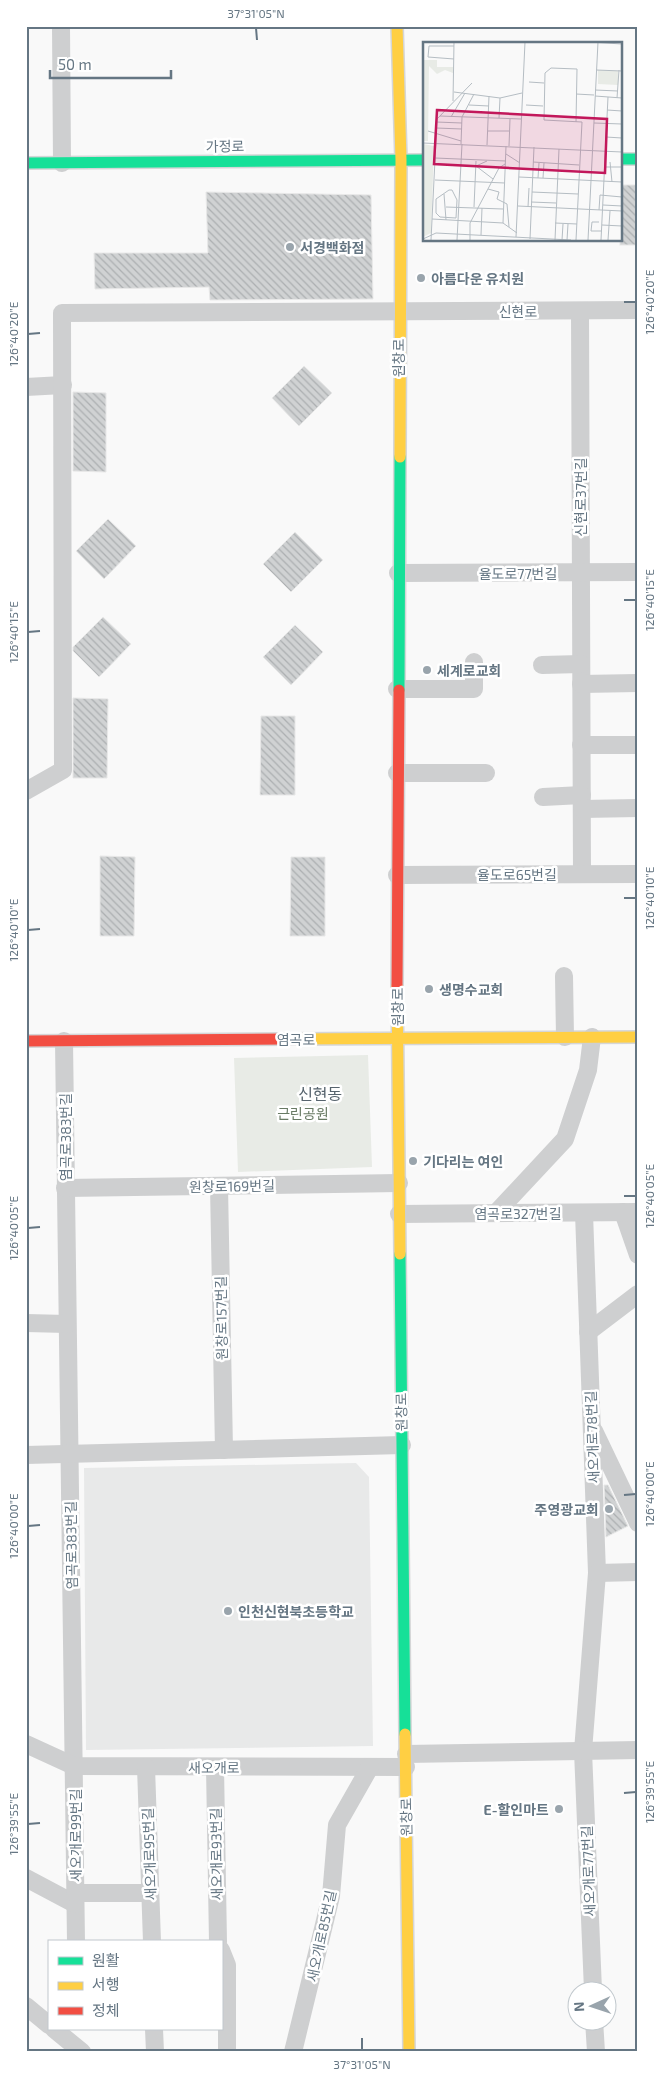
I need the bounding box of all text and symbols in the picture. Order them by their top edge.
text: 37°31'05"N [227,6,285,20]
inset map [423,42,622,241]
scale bar [50,48,171,80]
text: 50 m [58,55,92,73]
street label: 가정로 [206,137,245,155]
place label: 서경백화점 [300,239,364,256]
marker: 서경백화점 [284,241,296,253]
text: 126°40'20"E [642,269,656,334]
place label: 아름다운 유치원 [431,270,524,287]
marker: 아름다운 유치원 [415,272,427,284]
text: 126°40'20"E [6,301,20,366]
street label: 신현로 [499,303,537,320]
street label: 원창로 [390,339,407,377]
street label: 신현로37번길 [572,457,589,537]
street label: 율도로77번길 [479,565,557,582]
text: 126°40'15"E [642,569,656,631]
text: 126°40'15"E [6,601,20,663]
place label: 세계로교회 [437,662,501,679]
marker: 세계로교회 [421,664,433,676]
street label: 율도로65번길 [477,866,557,883]
text: 126°40'10"E [642,866,656,929]
text: 126°40'10"E [6,898,20,961]
place label: 생명수교회 [439,981,503,998]
marker: 생명수교회 [423,983,435,995]
street label: 원창로 [389,988,406,1026]
street label: 염곡로 [277,1031,315,1048]
district label: 신현동 [298,1084,342,1103]
street label: 염곡로383번길 [57,1093,74,1181]
park label: 근린공원 [277,1105,329,1122]
place label: 기다리는 여인 [423,1153,503,1170]
marker: 기다리는 여인 [407,1155,419,1167]
text: 126°40'05"E [642,1163,656,1228]
street label: 원창로169번길 [189,1177,275,1195]
text: 126°40'05"E [6,1195,20,1260]
street label: 염곡로327번길 [474,1205,562,1222]
street label: 원창로157번길 [212,1276,230,1360]
street label: 새오개로78번길 [582,1390,602,1484]
street label: 원창로 [392,1392,410,1431]
text: 126°40'00"E [642,1461,656,1527]
text: 126°40'00"E [6,1493,20,1559]
street label: 염곡로383번길 [62,1501,80,1589]
place label: 주영광교회 [535,1501,599,1518]
marker: 주영광교회 [603,1503,615,1515]
place label: 인천신현북초등학교 [238,1603,354,1620]
marker: 인천신현북초등학교 [222,1605,234,1617]
street label: 새오개로 [188,1759,240,1776]
text: 126°39'55"E [642,1760,656,1823]
street label: 새오개로99번길 [67,1788,84,1882]
text: 126°39'55"E [6,1792,20,1855]
street label: 원창로 [397,1797,415,1836]
place label: E-할인마트 [484,1801,549,1818]
marker: E-할인마트 [553,1803,565,1815]
street label: 새오개로95번길 [139,1807,159,1901]
street label: 새오개로93번길 [207,1807,225,1901]
street label: 새오개로77번길 [578,1825,598,1917]
street label: 새오개로85번길 [303,1889,339,1983]
legend [48,1940,222,2030]
text: 원활 [92,1951,120,1969]
text: 서행 [92,1975,120,1993]
north arrow [566,1980,616,2030]
text: 정체 [92,2001,120,2019]
text: N [570,2001,587,2012]
text: 37°31'05"N [333,2057,391,2071]

